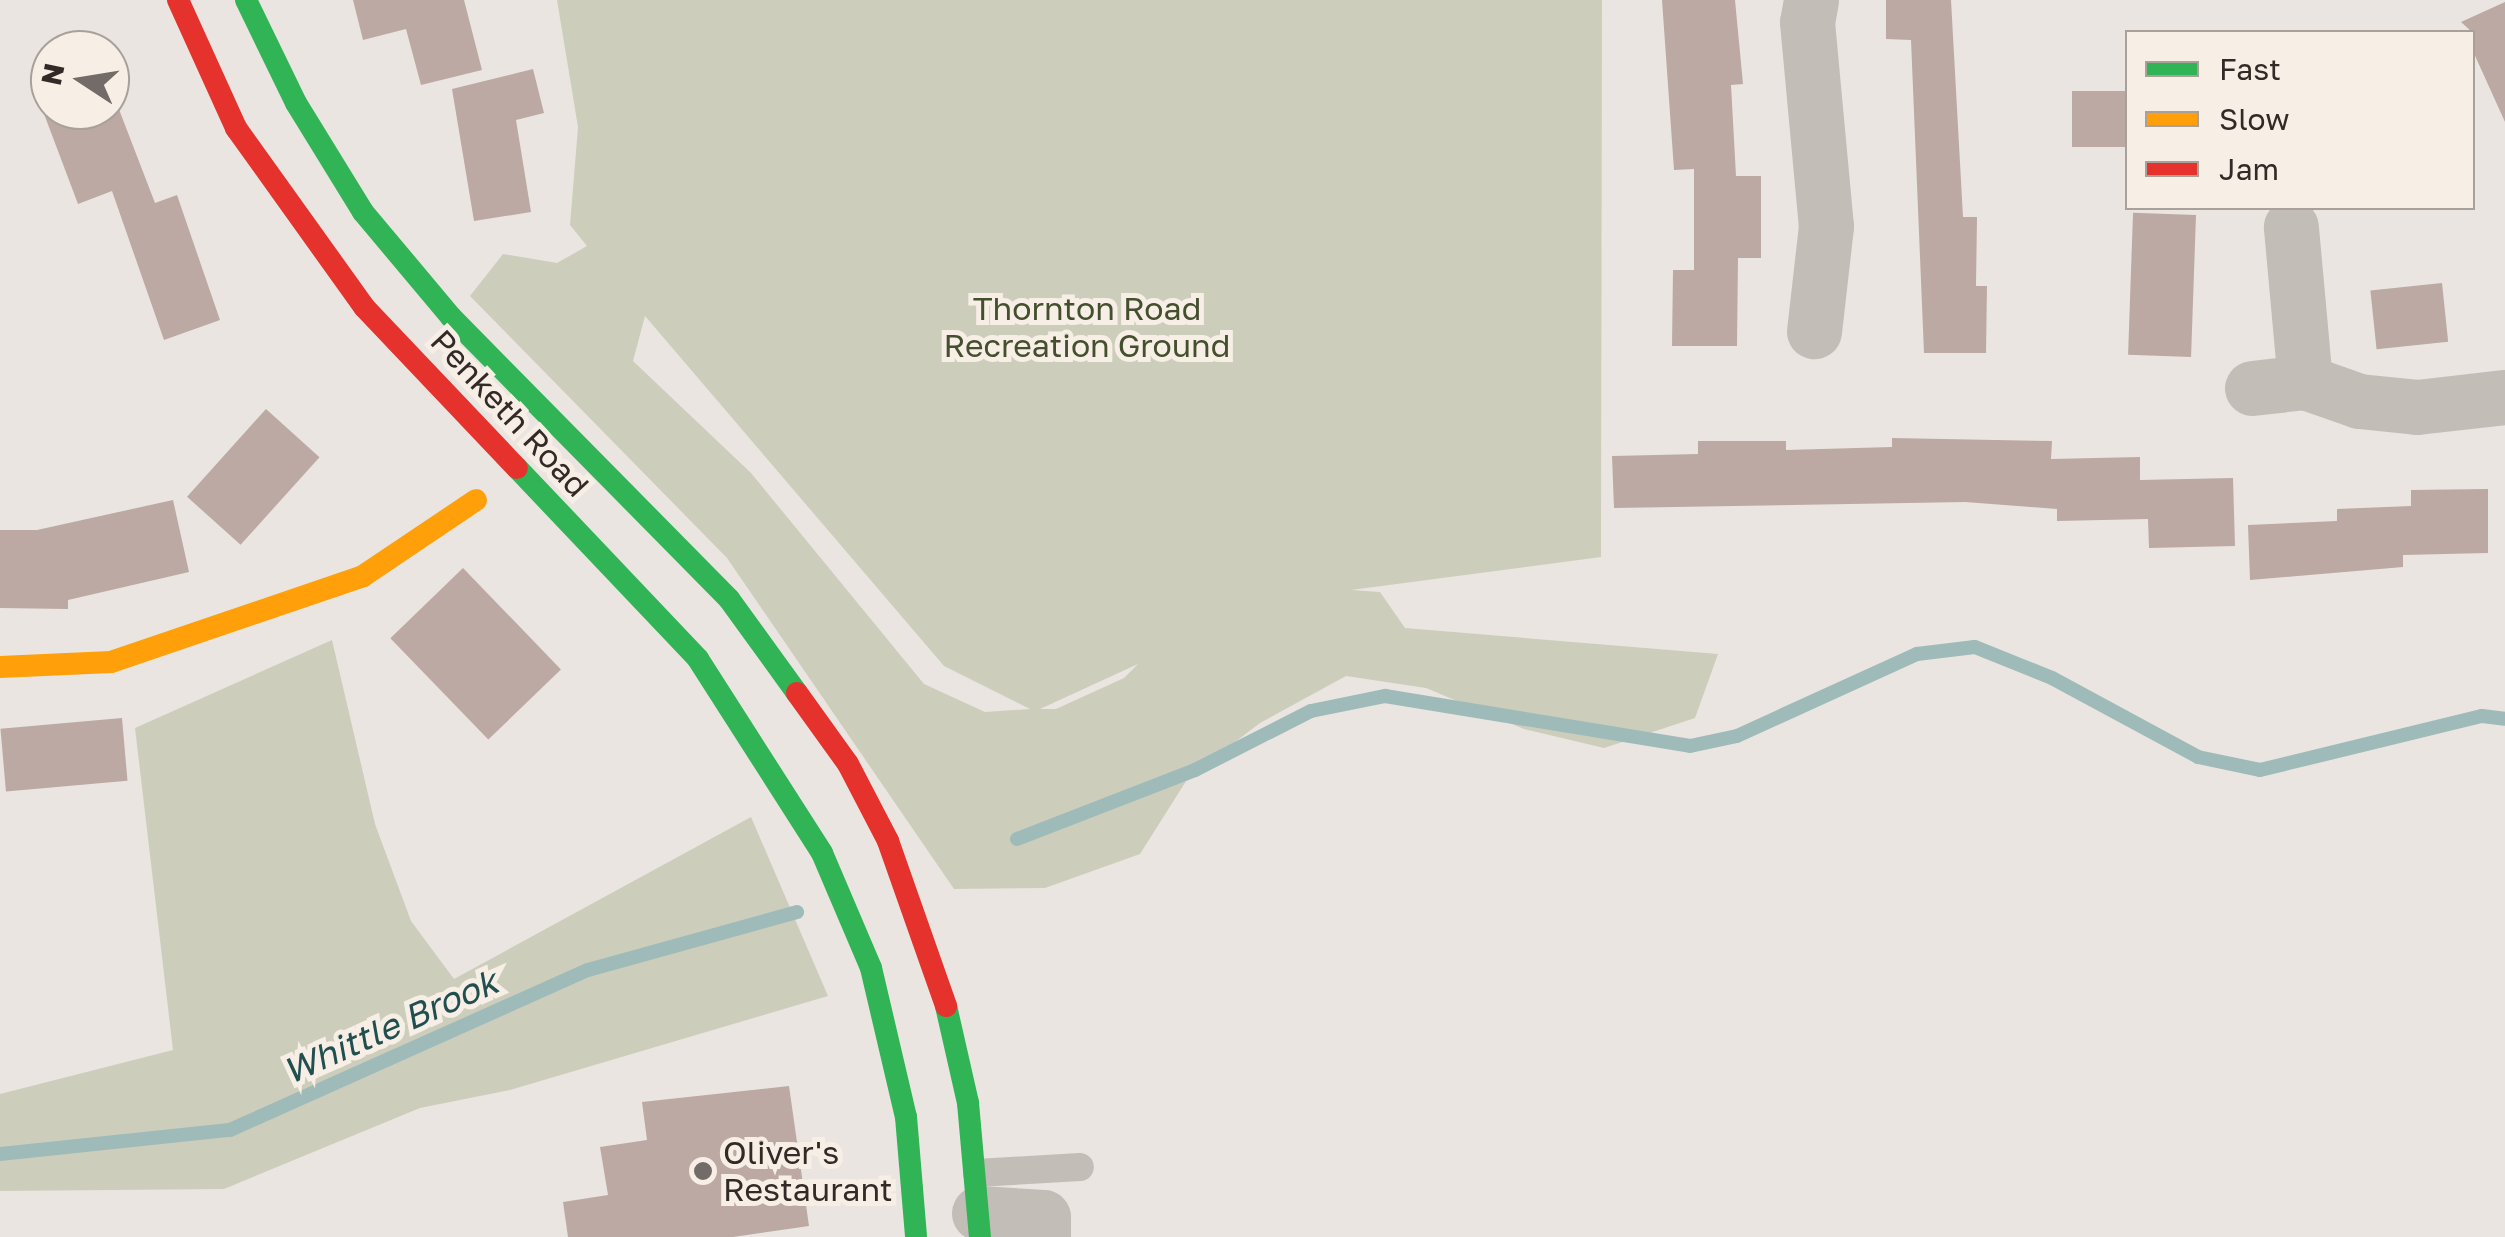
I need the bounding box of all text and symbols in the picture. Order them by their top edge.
north arrow [30,30,130,130]
legend [2125,30,2475,210]
text: Fast [2219,51,2281,87]
text: N [34,60,70,88]
text: Slow [2219,101,2290,137]
text: Jam [2219,151,2279,187]
park label: Thornton Road Recreation Ground [944,290,1230,365]
street label: Penketh Road [423,322,597,504]
water label: Whittle Brook [276,960,504,1092]
place label: Oliver's Restaurant [723,1134,893,1209]
marker: Oliver's Restaurant [692,1160,714,1182]

